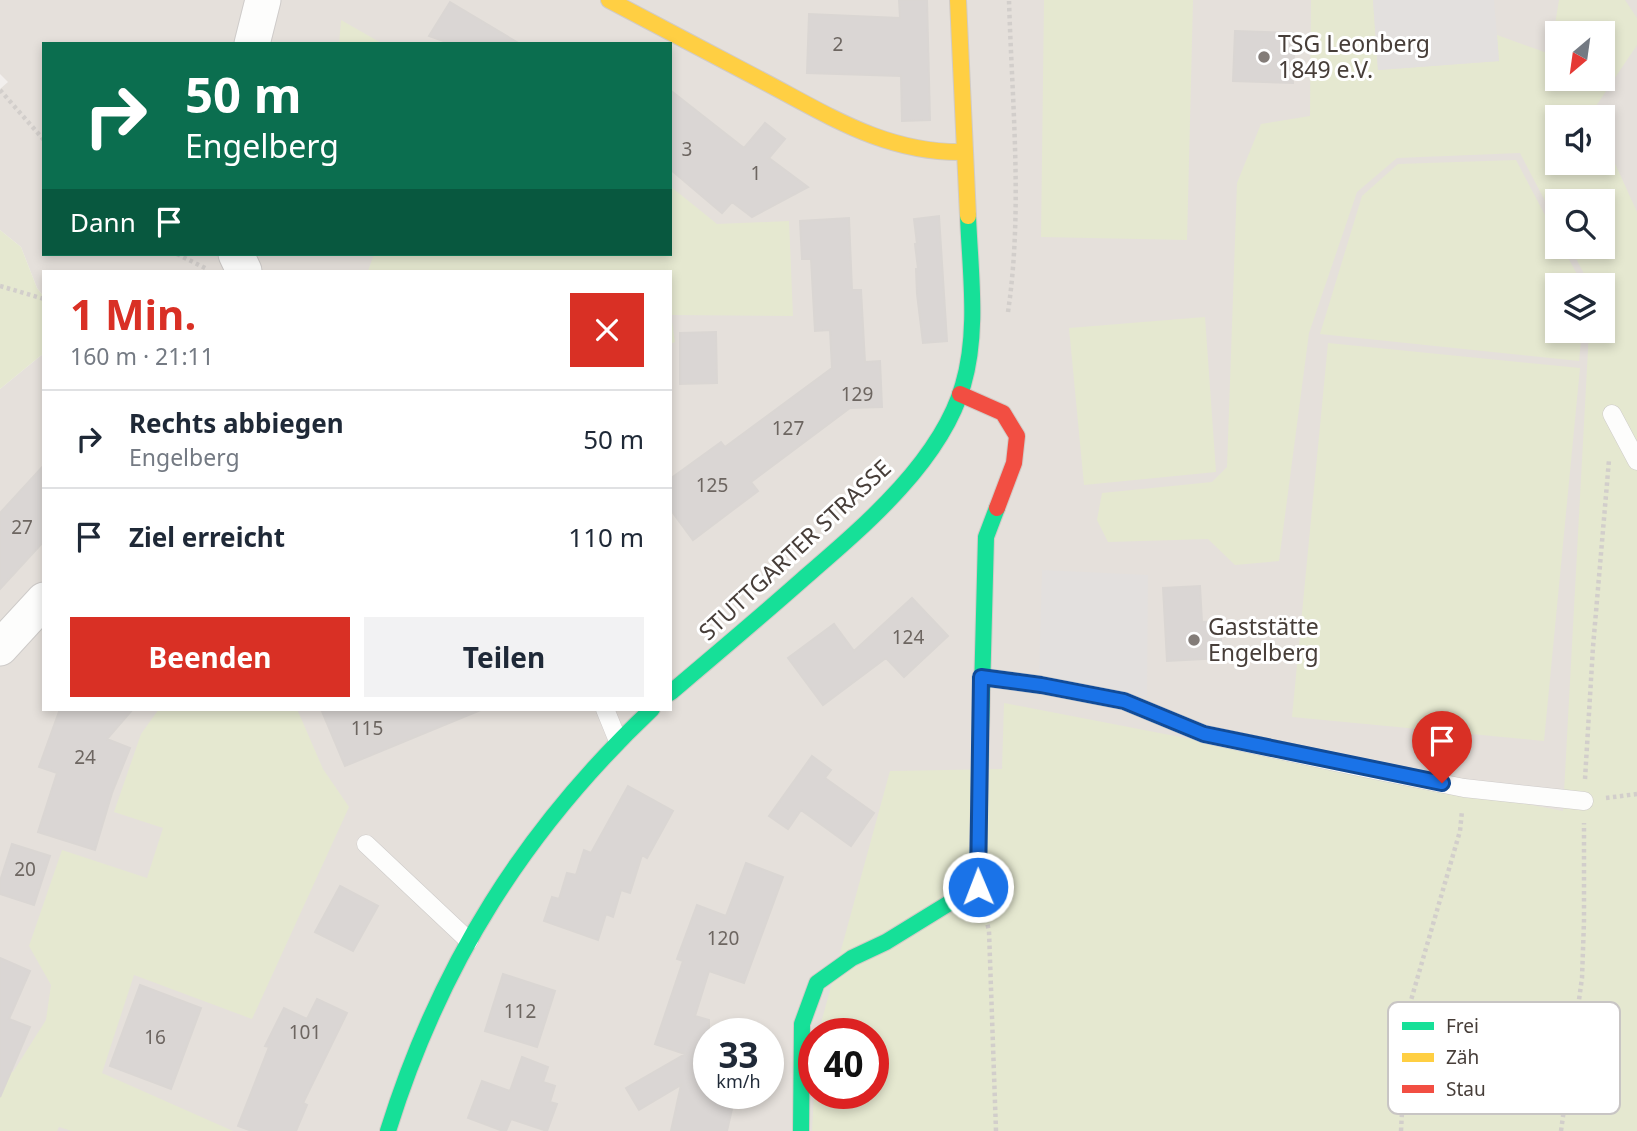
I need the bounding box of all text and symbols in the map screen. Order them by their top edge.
north arrow [1545,21,1615,91]
map controls [1545,21,1615,343]
place label: TSG Leonberg 1849 e.V. [1278,27,1430,85]
house number: 2 [833,31,843,57]
marker: TSG Leonberg 1849 e.V. [1256,49,1272,65]
text: 50 m [185,61,302,127]
icon: right [70,70,161,161]
button: sound [1545,105,1615,175]
text: Engelberg [185,124,339,167]
house number: 3 [682,136,692,162]
house number: 1 [751,160,761,186]
button: search [1545,189,1615,259]
icon: arrive [150,203,188,241]
text: Dann [70,204,136,240]
button: layers [1545,273,1615,343]
text: 1 Min. [70,285,196,342]
button: close [570,293,644,367]
text: 160 m · 21:11 [70,340,214,372]
house number: 129 [841,381,873,407]
text: Rechts abbiegen [129,405,344,441]
house number: 127 [772,415,804,441]
icon: right [70,420,108,458]
text: 50 m [583,421,644,457]
text: Engelberg [129,441,240,473]
street label: STUTTGARTER STRASSE [691,452,897,647]
house number: 125 [696,472,728,498]
house number: 27 [11,514,33,540]
icon: arrive [70,518,108,556]
text: Ziel erreicht [129,519,285,555]
text: 110 m [568,519,644,555]
place label: Gaststätte Engelberg [1208,610,1319,668]
button: Beenden [70,617,350,697]
button: Teilen [364,617,644,697]
house number: 124 [892,624,924,650]
marker: Gaststätte Engelberg [1186,632,1202,648]
pin [1412,711,1472,783]
house number: 115 [351,715,383,741]
icon: arrive [1423,722,1461,760]
house number: 24 [74,744,96,770]
position arrow [941,850,1015,924]
house number: 20 [14,856,36,882]
house number: 120 [707,925,739,951]
house number: 112 [504,998,536,1024]
legend [1388,1002,1620,1114]
text: Frei [1446,1013,1479,1039]
speed limit sign: 40 [798,1018,889,1109]
house number: 101 [289,1019,321,1045]
house number: 16 [144,1024,166,1050]
text: 33 [718,1031,759,1078]
text: Zäh [1446,1044,1479,1070]
text: km/h [716,1069,761,1093]
text: Stau [1446,1076,1486,1102]

